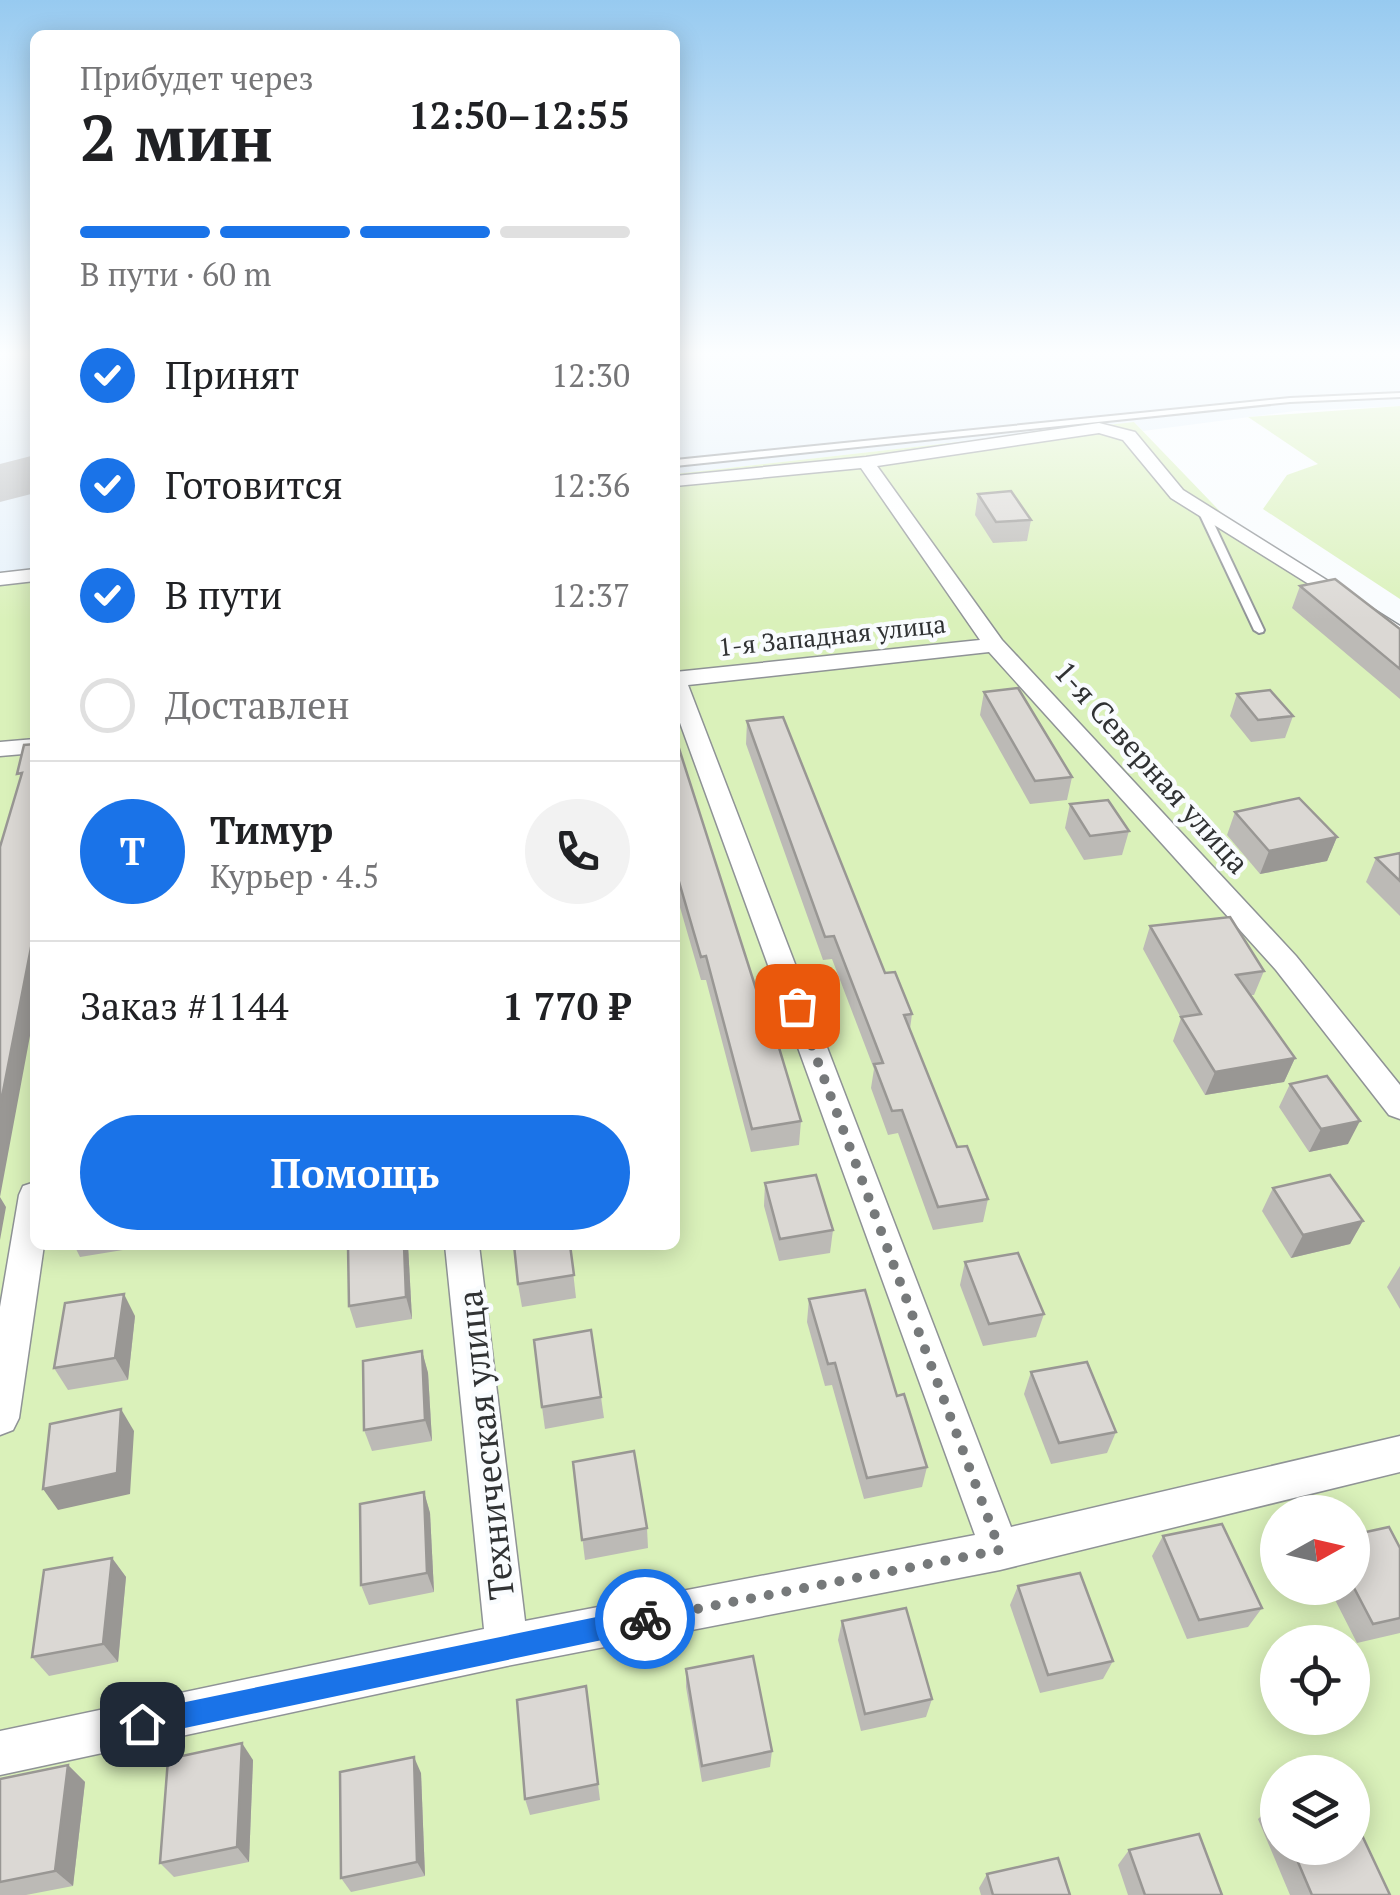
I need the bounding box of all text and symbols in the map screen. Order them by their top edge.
text: Прибудет через [80,57,314,99]
text: 12:50–12:55 [408,90,630,140]
text: 2 мин [80,93,273,180]
text: В пути · 60 m [80,253,271,295]
icon: check [80,348,135,403]
text: Принят [165,350,299,400]
text: 12:30 [551,354,630,396]
icon: check [80,458,135,513]
text: Готовится [165,460,343,510]
text: 12:36 [551,464,630,506]
icon: check [80,568,135,623]
text: В пути [165,570,282,620]
text: 12:37 [551,574,630,616]
street label: 1-я Западная улица [717,607,948,663]
street label: 1-я Северная улица [1046,652,1258,882]
text: Доставлен [165,680,350,730]
button: phone [525,799,630,904]
text: Тимур [210,805,333,855]
text: Т [120,826,145,876]
text: Курьер · 4.5 [210,855,379,897]
pin [755,964,840,1049]
icon: bag [770,979,825,1034]
text: Заказ #1144 [80,981,289,1031]
text: 1 770 ₽ [502,981,630,1031]
button: Помощь [80,1115,630,1230]
street label: Техническая улица [446,1288,524,1602]
north arrow [1260,1495,1370,1605]
map controls [1260,1495,1370,1865]
courier [595,1569,695,1669]
icon: bike [618,1592,673,1647]
button: locate [1260,1625,1370,1735]
pin [100,1682,185,1767]
icon: home [115,1697,170,1752]
button: layers [1260,1755,1370,1865]

